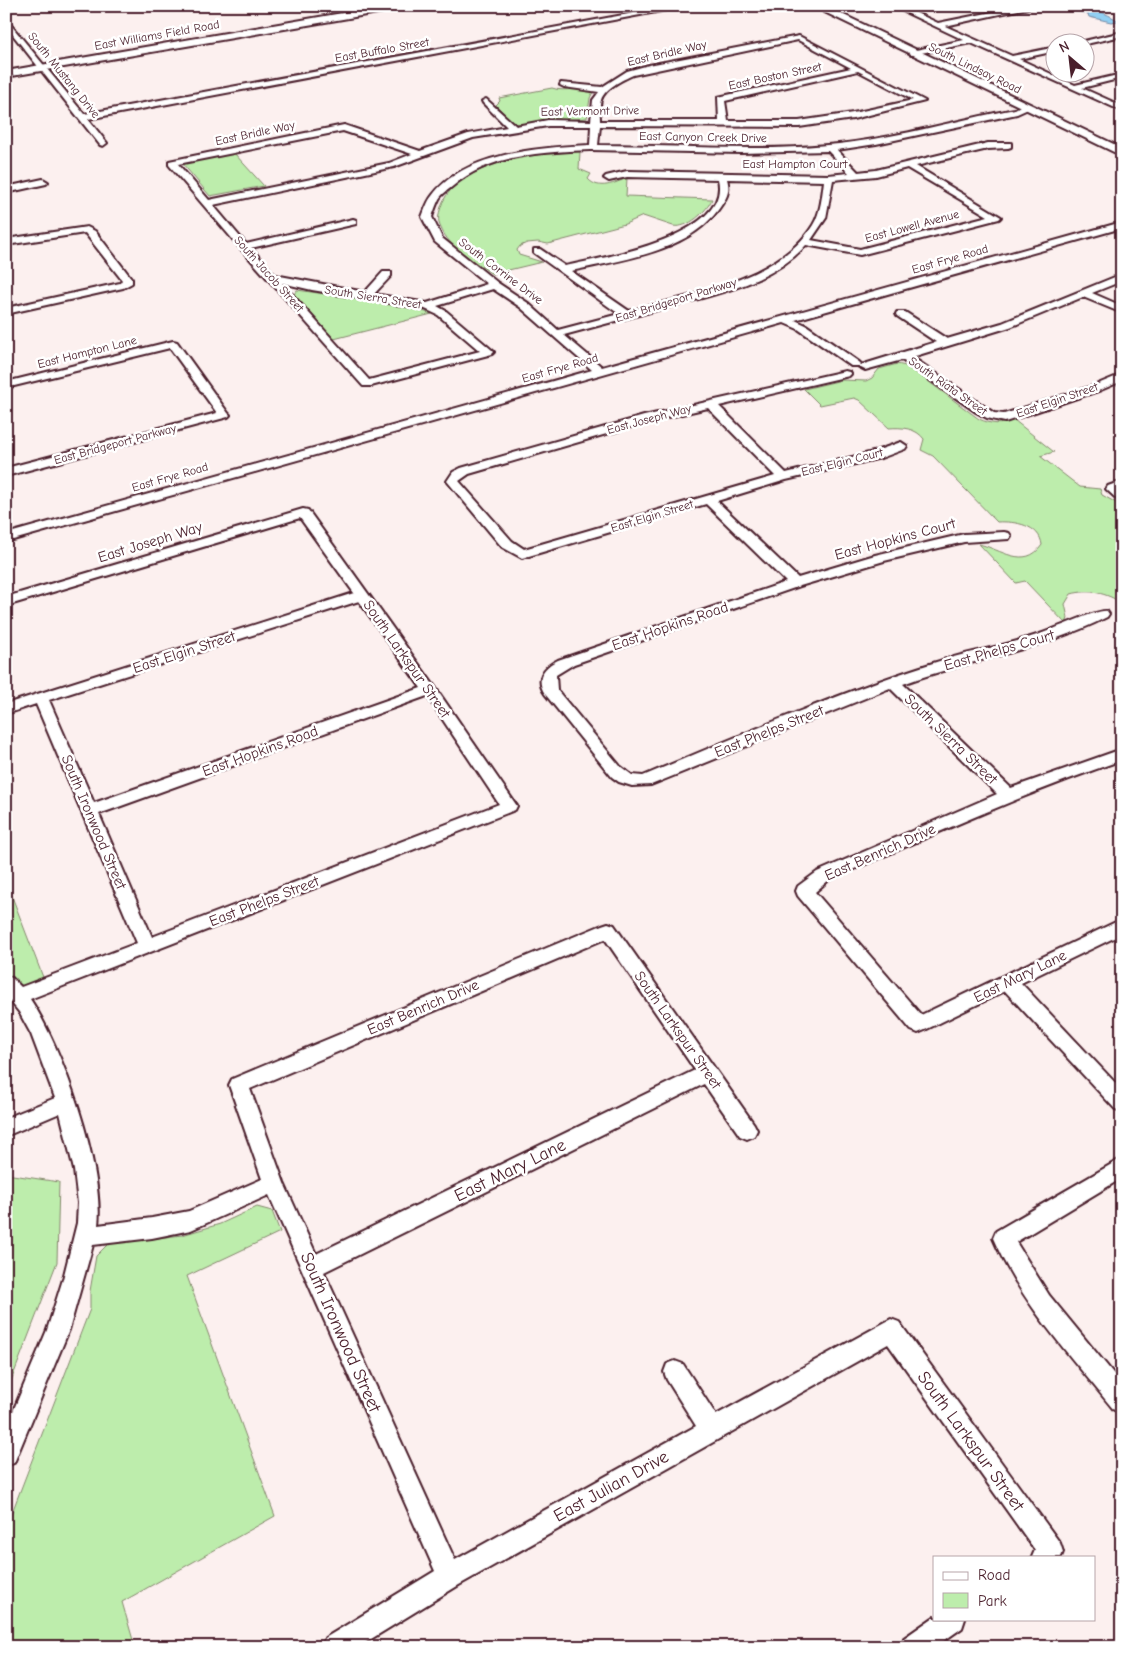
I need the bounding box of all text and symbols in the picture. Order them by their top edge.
street label: East Williams Field Road [93,17,221,53]
street label: South Mustang Drive [25,29,103,121]
north arrow [1046,32,1096,82]
street label: East Buffalo Street [334,35,431,65]
street label: East Bridle Way [626,37,709,69]
text: N [1056,37,1072,57]
street label: South Lindsay Road [926,40,1024,96]
street label: East Boston Street [727,59,823,93]
street label: East Vermont Drive [541,103,639,119]
street label: East Bridle Way [214,118,297,148]
street label: East Canyon Creek Drive [639,129,767,145]
street label: East Hampton Court [742,157,848,171]
street label: East Lowell Avenue [863,207,961,245]
street label: South Jacob Street [231,233,307,315]
street label: South Corrine Drive [456,235,546,307]
street label: East Frye Road [910,241,990,277]
street label: East Bridgeport Parkway [614,275,739,325]
street label: South Sierra Street [324,282,423,312]
street label: East Hampton Lane [36,333,138,371]
street label: East Frye Road [520,350,600,386]
street label: South Riata Street [906,354,990,419]
street label: East Elgin Street [1014,379,1100,421]
street label: East Joseph Way [605,401,693,437]
street label: East Bridgeport Parkway [52,421,178,467]
street label: East Elgin Court [800,445,885,479]
street label: East Frye Road [130,459,210,495]
street label: East Elgin Street [609,497,695,535]
street label: East Hopkins Court [833,514,958,564]
street label: East Joseph Way [96,517,205,566]
street label: South Larkspur Street [360,597,455,722]
street label: East Hopkins Road [610,598,730,654]
street label: East Phelps Court [942,625,1057,674]
street label: East Elgin Street [130,627,238,677]
street label: South Sierra Street [901,690,1002,788]
street label: East Phelps Street [712,701,827,761]
street label: East Hopkins Road [200,722,320,780]
street label: South Ironwood Street [58,752,131,893]
street label: East Benrich Drive [822,819,939,884]
street label: East Phelps Street [207,872,322,930]
street label: East Mary Lane [971,946,1070,1006]
street label: South Larkspur Street [631,968,726,1093]
street label: East Benrich Drive [365,975,482,1039]
street label: East Mary Lane [451,1134,569,1206]
street label: South Ironwood Street [296,1249,386,1416]
street label: South Larkspur Street [913,1367,1029,1516]
street label: East Julian Drive [550,1446,672,1527]
legend [933,1556,1096,1620]
text: Road [978,1566,1010,1584]
text: Park [978,1592,1007,1610]

